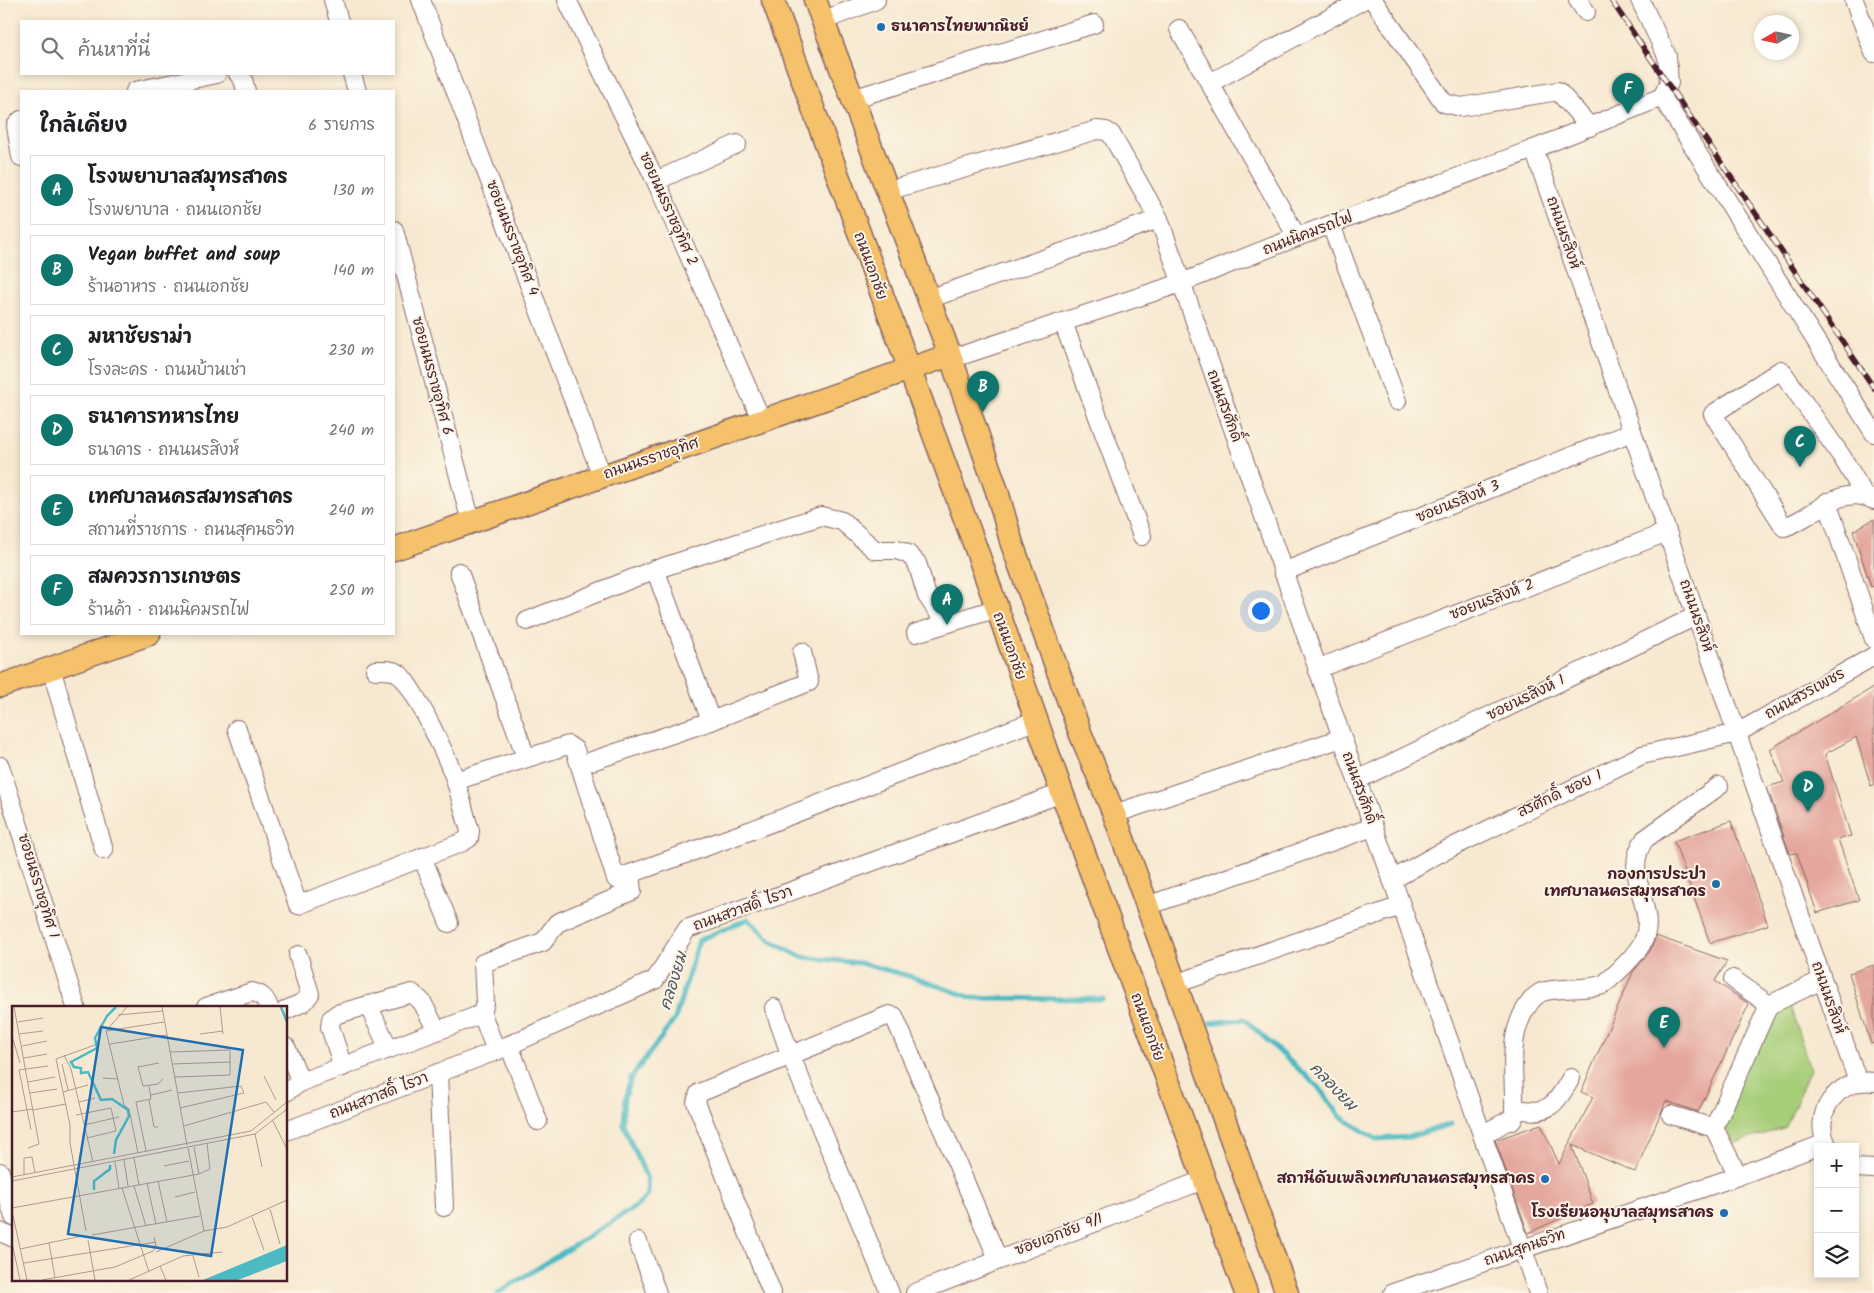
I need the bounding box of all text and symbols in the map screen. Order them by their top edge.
place label: ธนาคารไทยพาณิชย์ [891,15,1029,39]
north arrow [1754,15,1799,60]
search box [20,20,395,75]
marker: ธนาคารไทยพาณิชย์ [875,21,887,33]
icon: search [38,34,66,62]
text: ค้นหาที่นี่ [78,36,150,66]
pin: F [1612,73,1644,114]
text: ใกล้เคียง [40,110,127,143]
text: 6 รายการ [308,113,375,138]
street label: ซอยนนรราชอุทิศ 2 [632,148,704,270]
text: โรงพยาบาลสมุทรสาคร [88,163,288,193]
street label: ซอยนนรราชอุทิศ 4 [479,177,545,299]
text: A [52,178,62,203]
text: 130 m [333,178,374,203]
street label: ถนนนรสิงห์ [1539,193,1587,273]
text: โรงพยาบาล · ถนนเอกชัย [88,198,262,223]
street label: ถนนนิคมรถไฟ [1259,206,1357,262]
street label: ถนนเอกชัย [847,228,893,304]
text: Vegan buffet and soup [88,240,281,270]
text: B [52,258,62,283]
text: 140 m [333,258,374,283]
text: ร้านอาหาร · ถนนเอกชัย [88,275,249,300]
street label: ซอยนนรราชอุทิศ 6 [405,314,459,438]
text: มหาชัยราม่า [88,323,192,353]
text: C [52,338,62,363]
text: 230 m [328,338,374,363]
text: โรงละคร · ถนนบ้านเช่า [88,358,246,383]
street label: ถนนสรศักดิ์ [1200,365,1251,446]
pin: B [967,371,999,412]
text: ธนาคารทหารไทย [88,403,239,433]
text: D [52,418,62,443]
text: 240 m [329,418,374,443]
pin: C [1784,426,1816,467]
street label: ถนนนรราชอุทิศ [600,431,703,487]
text: ธนาคาร · ถนนนรสิงห์ [88,438,240,463]
street label: ซอยนรสิงห์ 3 [1412,474,1504,530]
text: เทศบาลนครสมทรสาคร [88,483,293,513]
text: E [53,498,61,523]
text: 240 m [329,498,374,523]
text: สถานที่ราชการ · ถนนสุคนธวิท [88,518,295,543]
text: สมควรการเกษตร [88,563,241,593]
street label: ซอยนรสิงห์ 2 [1446,573,1538,627]
street label: ถนนนรสิงห์ [1672,576,1720,656]
text: F [53,578,61,603]
text: 250 m [329,578,374,603]
pin: A [931,584,963,625]
text: ร้านค้า · ถนนนิคมรถไฟ [88,598,250,623]
your location [1248,598,1274,624]
street label: ถนนเอกชัย [986,608,1032,684]
street label: ถนนสรรเพชร [1761,662,1850,726]
street label: ซอยนรสิงห์ 1 [1483,669,1570,727]
street label: ถนนสรศักดิ์ [1335,747,1386,828]
street label: สรศักดิ์ ซอย 1 [1512,761,1607,824]
pin: D [1792,771,1824,812]
street label: ซอยนรราชอุทิศ 1 [11,831,65,942]
place label: กองการประปา เทศบาลนครสมุทรสาคร [1544,863,1706,904]
street label: ถนนสวาสดิ์ ไรวา [689,877,796,938]
marker: กองการประปา เทศบาลนครสมุทรสาคร [1710,878,1722,890]
water label: คลองยม [653,948,695,1013]
street label: ถนนนรสิงห์ [1804,958,1852,1038]
street label: ถนนเอกชัย [1124,989,1170,1065]
inset map [12,1006,288,1280]
pin: E [1648,1007,1680,1048]
water label: คลองยม [1303,1057,1364,1118]
street label: ถนนสวาสดิ์ ไรวา [325,1063,432,1126]
map controls [1814,1143,1859,1278]
button: + [1814,1143,1859,1188]
place label: สถานีดับเพลิงเทศบาลนครสมุทรสาคร [1277,1167,1535,1191]
marker: สถานีดับเพลิงเทศบาลนครสมุทรสาคร [1539,1173,1551,1185]
button: − [1814,1188,1859,1233]
place label: โรงเรียนอนุบาลสมุทรสาคร [1531,1201,1714,1225]
street label: ซอยเอกชัย 9/1 [1011,1207,1107,1263]
marker: โรงเรียนอนุบาลสมุทรสาคร [1718,1207,1730,1219]
street label: ถนนสุคนธวิท [1481,1223,1569,1273]
button: layers [1814,1233,1859,1278]

